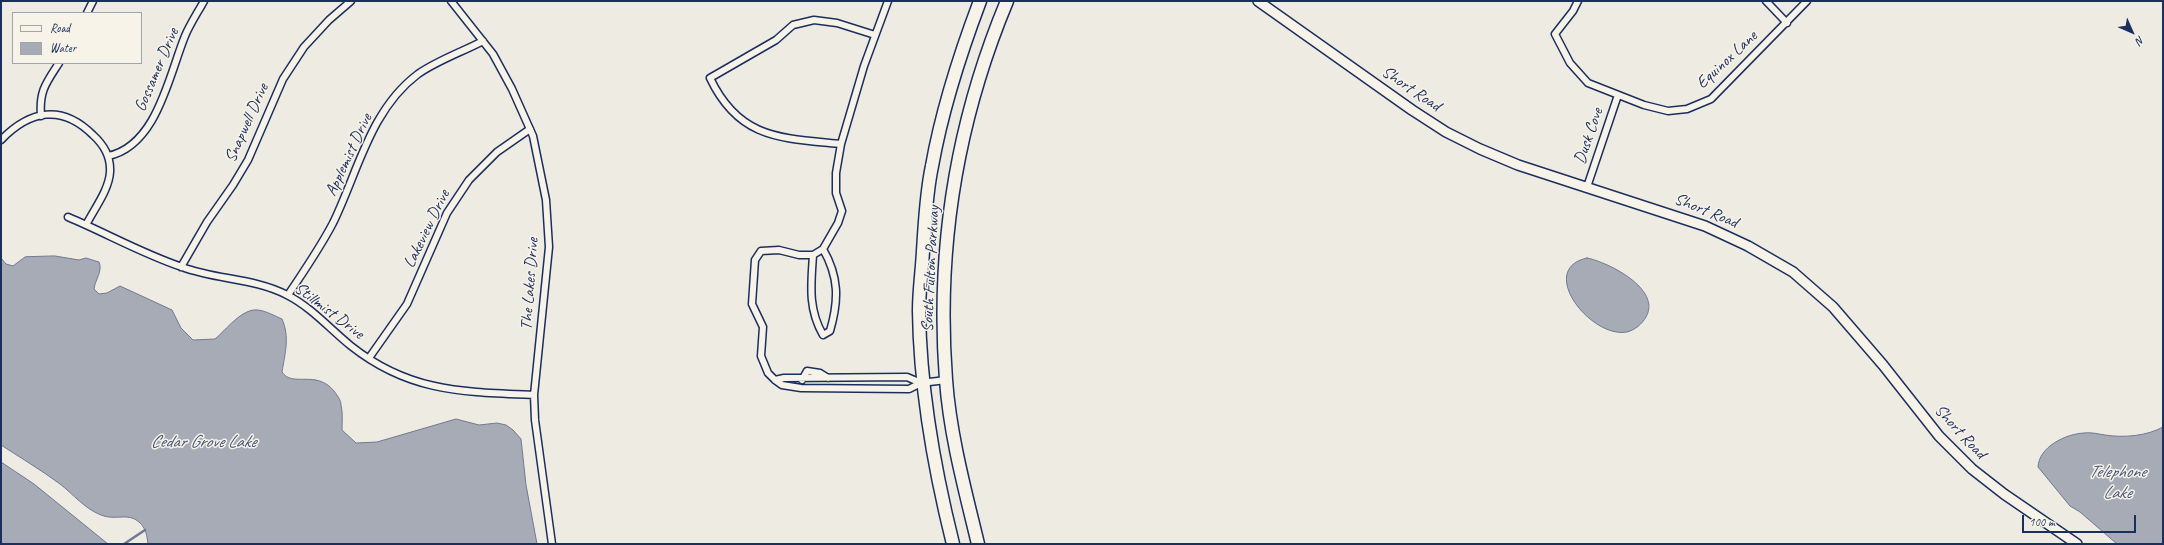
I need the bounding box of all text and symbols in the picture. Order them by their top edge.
legend [12,12,142,64]
north arrow [2112,12,2152,52]
text: Road [50,20,70,36]
street label: Gossamer Drive [130,25,184,115]
street label: Equinox Lane [1692,27,1762,93]
text: N [2133,33,2148,48]
text: Water [50,40,76,56]
street label: Short Road [1378,62,1444,116]
street label: Snapwell Drive [221,80,273,166]
street label: Dusk Cove [1570,105,1608,167]
street label: Applemist Drive [321,111,377,199]
street label: Lakeview Drive [399,187,455,271]
street label: Short Road [1671,189,1741,233]
street label: South Fulton Parkway [918,205,944,333]
street label: The Lakes Drive [517,237,543,331]
street label: Stillmist Drive [290,278,368,344]
street label: Short Road [1930,401,1990,463]
water label: Cedar Grove Lake [150,431,256,453]
water label: Telephone Lake [2089,461,2145,504]
scale bar [2024,507,2138,533]
text: 100 m [2029,514,2055,530]

